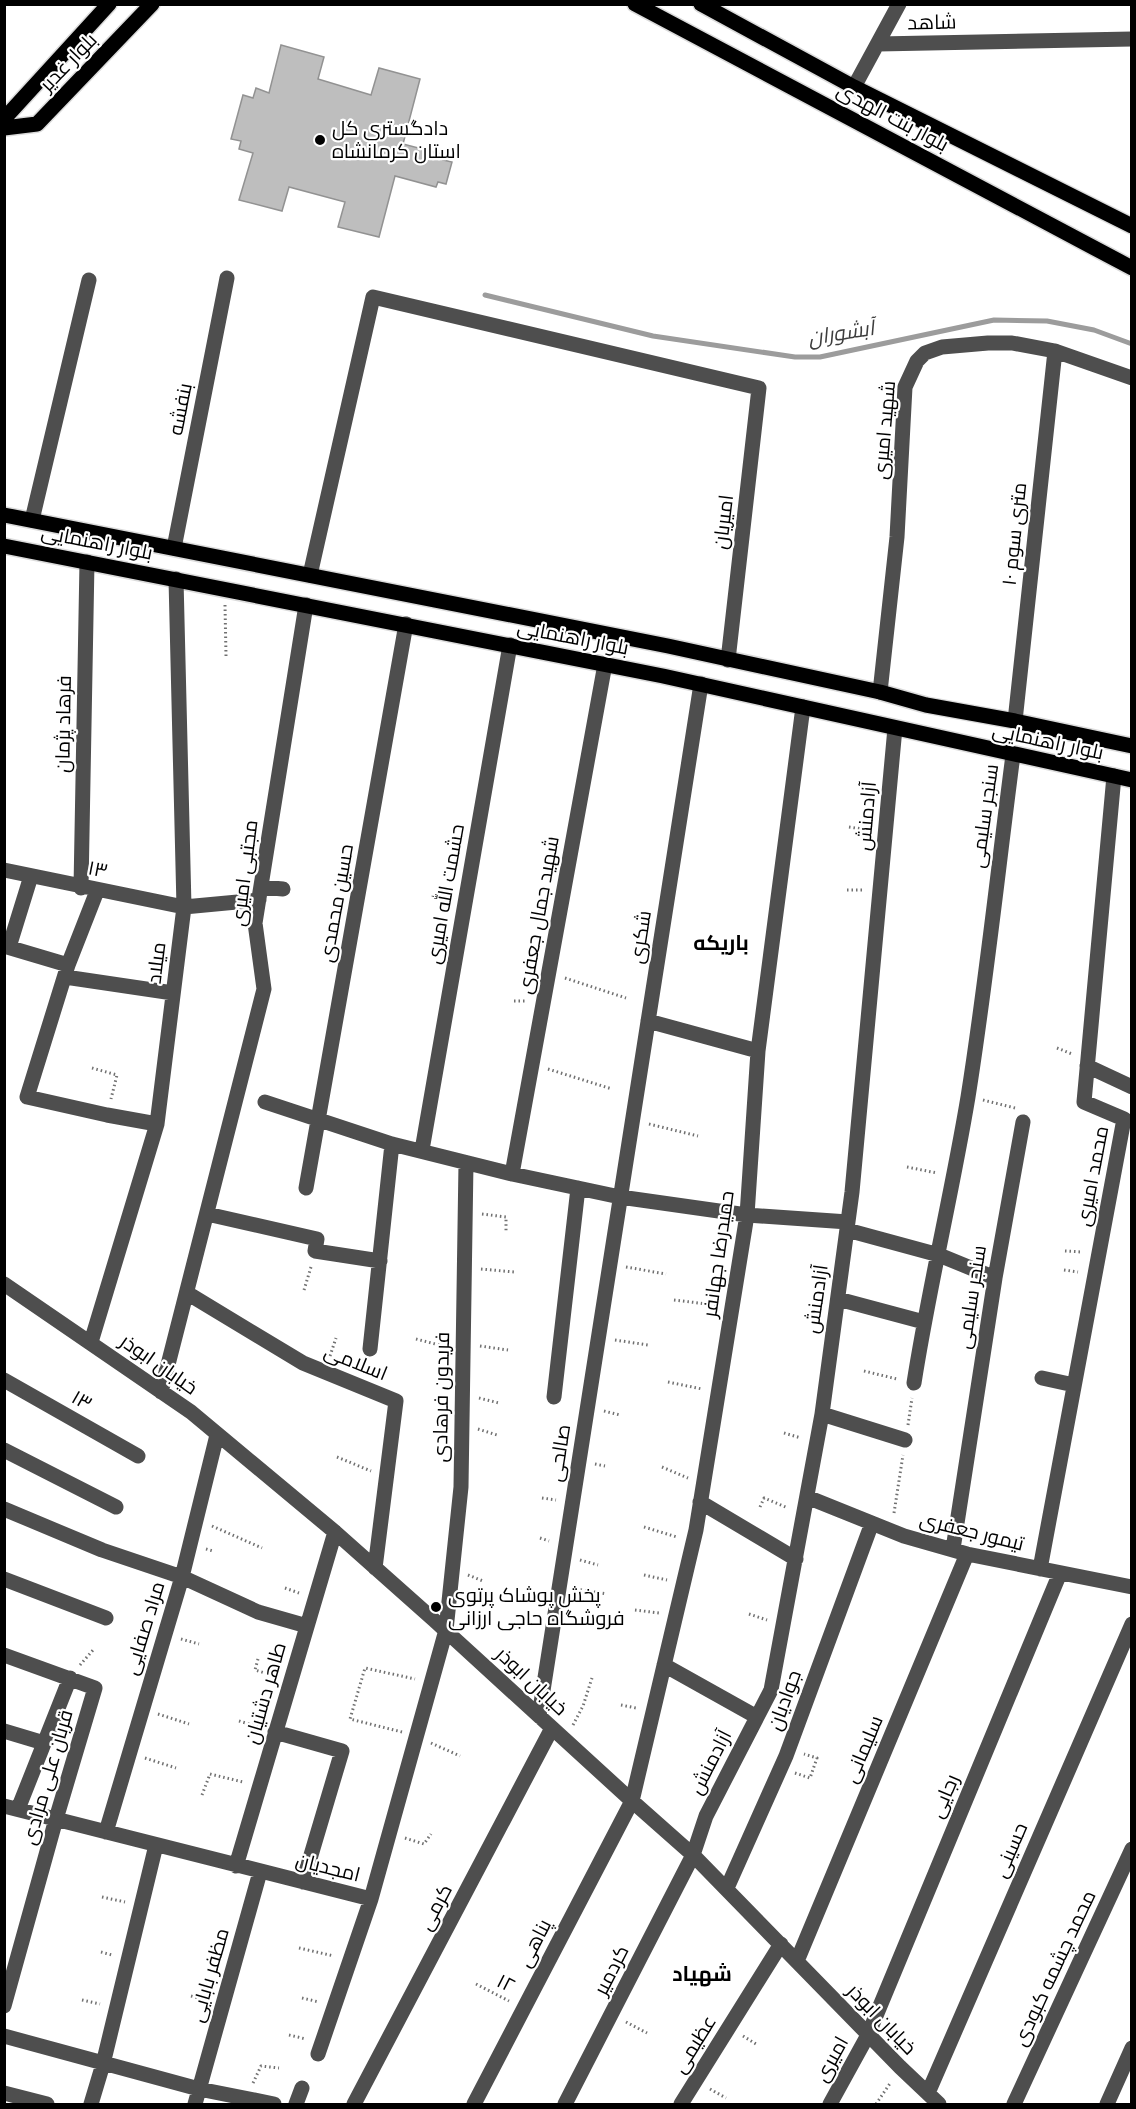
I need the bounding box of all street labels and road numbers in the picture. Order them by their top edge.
street label: شاهد [907,10,957,34]
street label: بلوار غدیر [34,28,102,97]
street label: بلوار بنت الهدی [833,78,953,157]
street label: شهید امیری [868,380,901,480]
street label: بنفشه [163,381,197,437]
street label: ۱۰ متری سوم [997,481,1033,587]
street label: امیریان [708,493,739,551]
street label: بلوار راهنمایی [39,519,155,566]
street label: بلوار راهنمایی [515,614,631,661]
street label: فرهاد پژمان [50,675,77,773]
street label: بلوار راهنمایی [990,718,1106,765]
street label: سنجر سلیمی [965,762,1004,870]
street label: آزادمنش [851,780,882,852]
street label: مجتبی امیری [226,818,263,928]
street label: حشمت الله امیری [420,822,470,966]
street label: شهید جمال جعفری [512,834,565,996]
street label: حسین محمدی [314,842,359,964]
street label: ۱۳ [86,855,110,883]
street label: شکری [624,909,657,966]
street label: میلاد [142,941,170,985]
street label: محمد امیری [1071,1124,1114,1228]
street label: حمیدرضا جهانفر [697,1189,740,1320]
street label: سنجر سلیمی [951,1243,992,1351]
street label: آزادمنش [799,1262,834,1335]
street label: خیابان ابوذر [114,1328,202,1400]
street label: فریدون فرهادی [428,1332,455,1462]
street label: اسلامی [321,1339,391,1386]
street label: ۱۳ [67,1385,97,1415]
street label: صالحی [543,1423,576,1483]
street label: تیمور جعفری [917,1506,1027,1557]
street label: مراد صفایی [118,1578,171,1678]
street label: طاهر دشتیان [239,1639,292,1747]
street label: خیابان ابوذر [490,1641,573,1721]
street label: جوادیان [762,1667,807,1734]
street label: قربان علی مرادی [16,1707,79,1848]
street label: سلیمانی [838,1712,889,1787]
street label: آزادمنش [684,1725,738,1799]
street label: رجایی [924,1770,965,1822]
street label: حسینی [988,1819,1033,1882]
street label: امجدیان [293,1847,363,1888]
street label: کرمی [413,1880,458,1935]
street label: محمد چشمه کبودی [1007,1886,1102,2050]
street label: پناهی [512,1914,557,1972]
street label: مظفر بابایی [184,1925,235,2025]
street label: کردمیر [588,1941,634,2000]
street label: ۱۲ [493,1969,519,1997]
street label: خیابان ابوذر [841,1978,922,2060]
street label: عظیمی [667,2011,722,2078]
street label: امیری [809,2032,854,2086]

